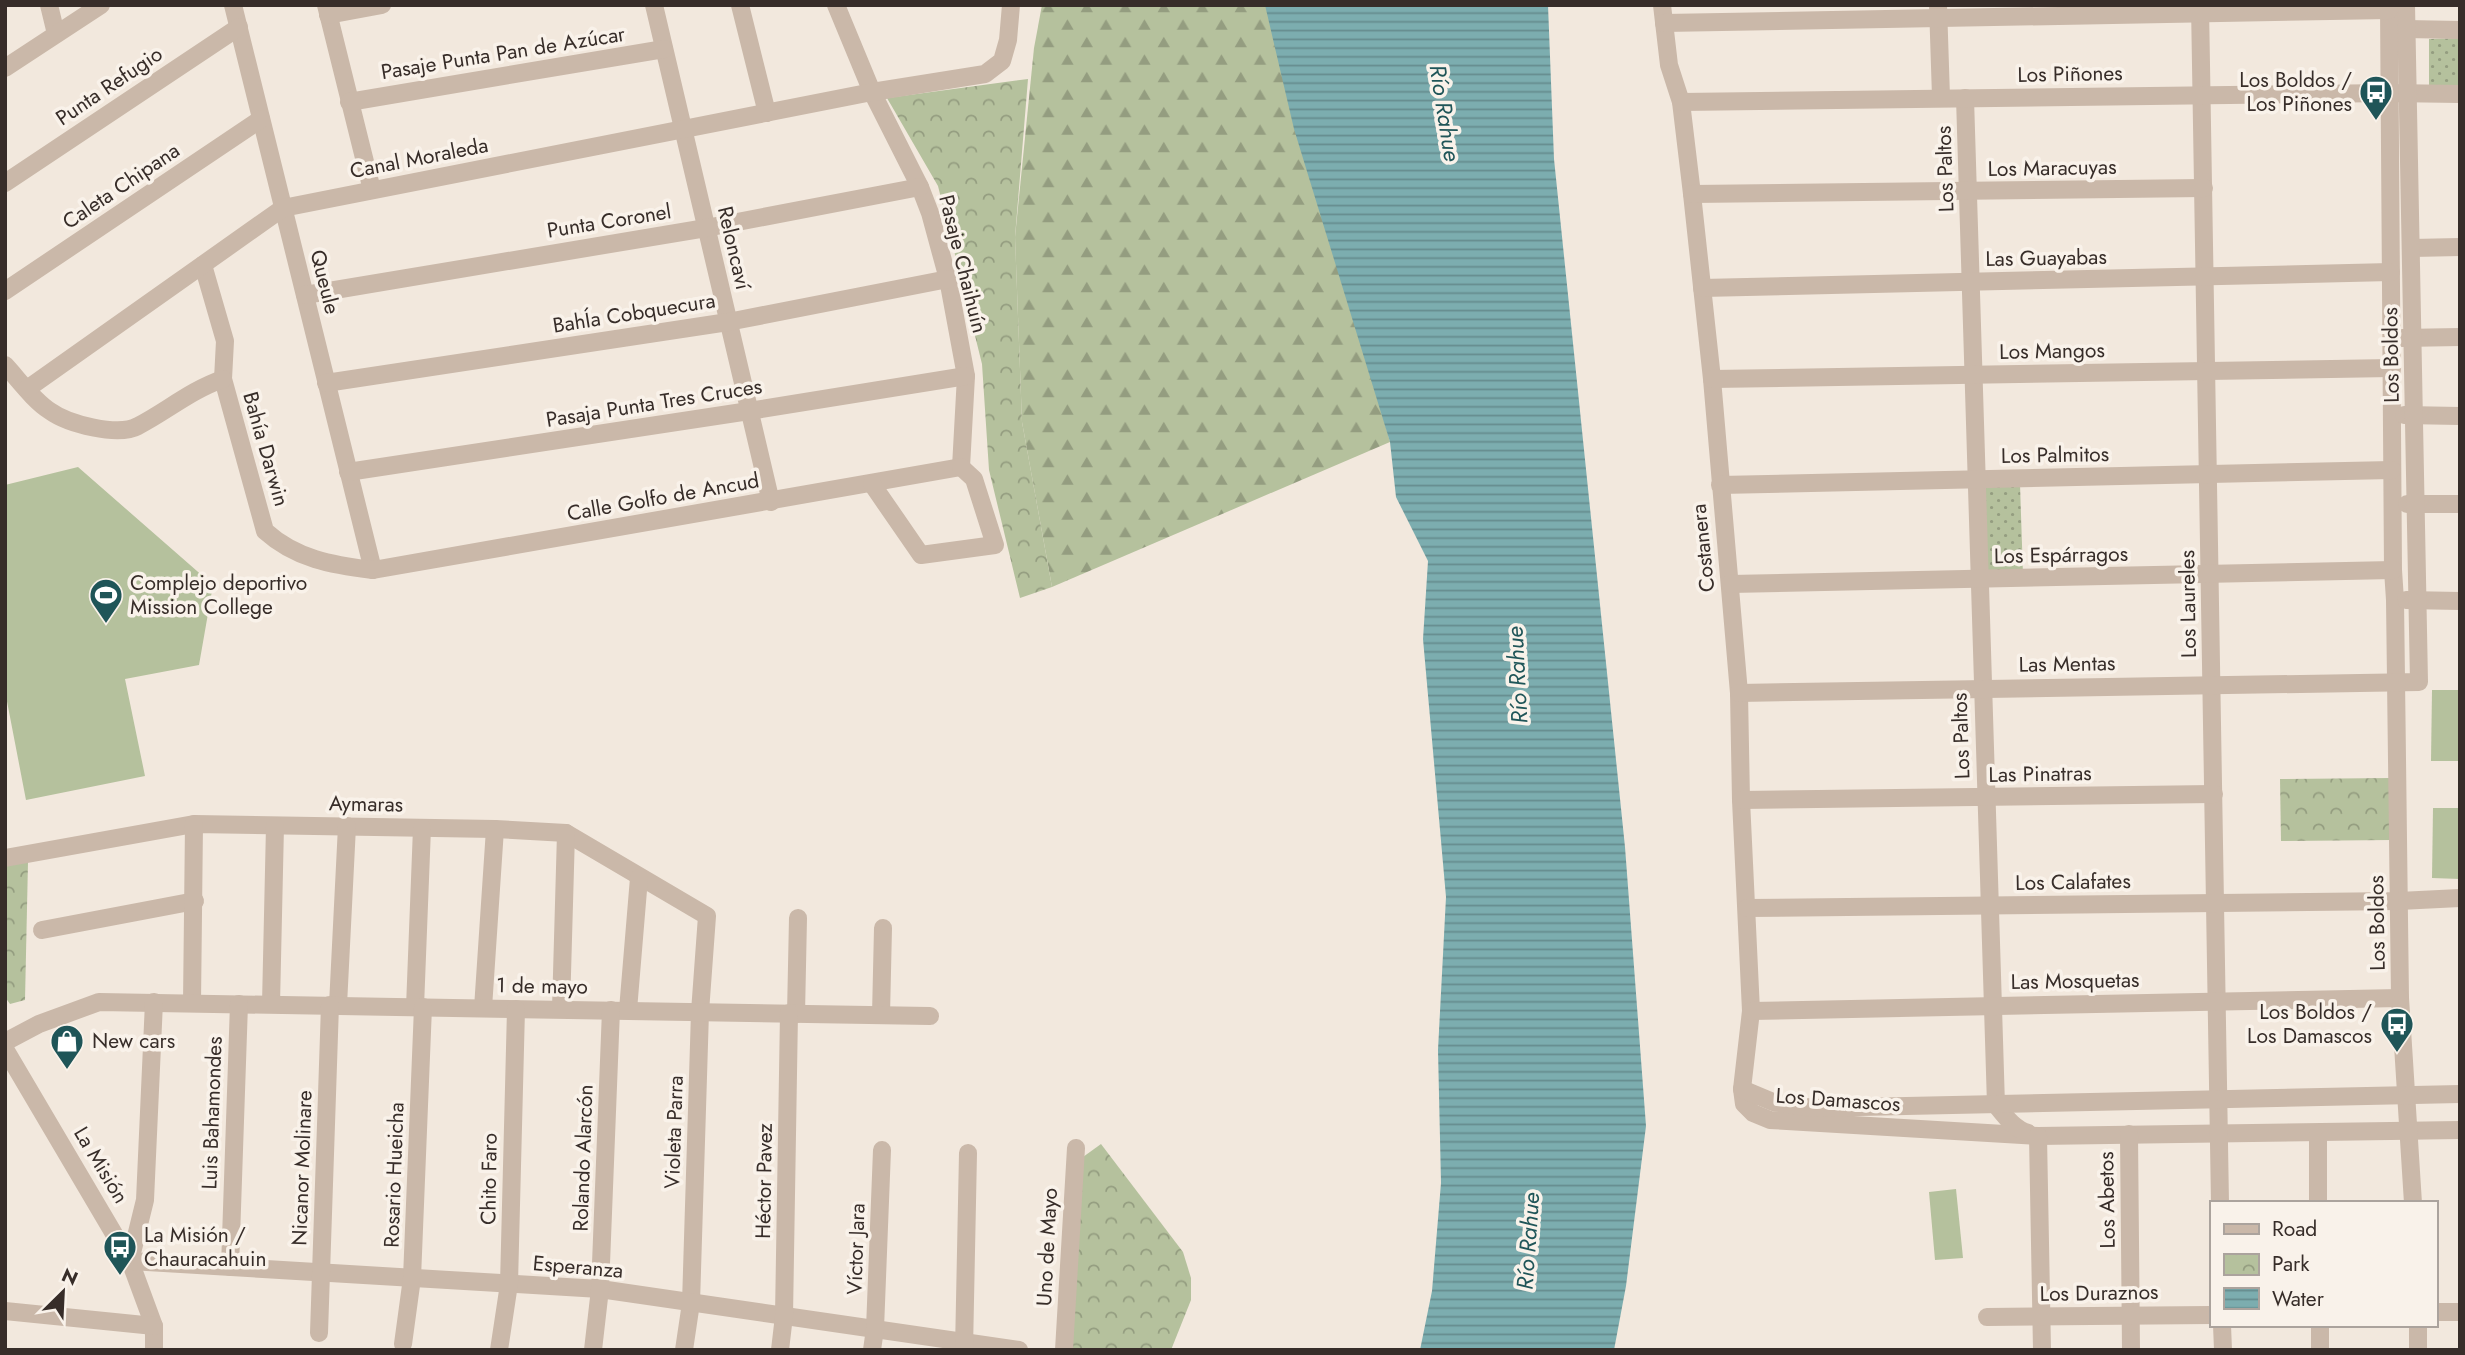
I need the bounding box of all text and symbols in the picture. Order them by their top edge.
street label: Pasaje Punta Pan de Azúcar [379,19,628,87]
street label: Punta Refugio [50,39,168,133]
street label: Los Piñones [2017,58,2123,90]
water label: Río Rahue [1421,62,1469,164]
place label: Los Boldos / Los Piñones [2239,65,2352,119]
bus stop icon: Los Boldos / Los Piñones [2357,73,2395,122]
street label: Los Paltos [1929,125,1961,213]
street label: Canal Moraleda [347,130,491,186]
street label: Caleta Chipana [56,136,186,236]
street label: Los Maracuyas [1987,152,2117,184]
street label: Pasaje Chaihuín [931,192,995,336]
street label: Punta Coronel [545,196,673,246]
street label: Reloncaví [710,203,758,294]
street label: Las Guayabas [1985,242,2107,274]
street label: Queule [303,247,347,317]
street label: BahÍa Cobquecura [550,285,718,341]
street label: Los Boldos [2375,307,2407,403]
street label: Los Mangos [1999,335,2105,367]
street label: Pasaja Punta Tres Cruces [544,371,764,435]
street label: Bahía Darwin [235,388,297,510]
street label: Los Palmitos [2001,439,2109,471]
street label: Calle Golfo de Ancud [565,465,761,529]
street label: Costanera [1683,502,1723,594]
street label: Los Espárragos [1994,539,2128,571]
street label: Los Laureles [2172,550,2204,658]
place label: Complejo deportivo Mission College [130,568,307,622]
sports icon: Complejo deportivo Mission College [87,576,125,625]
water label: Río Rahue [1497,625,1537,725]
street label: Las Mentas [2018,648,2116,680]
street label: Los Paltos [1945,692,1977,780]
street label: Las Pinatras [1988,758,2092,790]
street label: Aymaras [329,788,403,820]
street label: Los Calafates [2015,866,2131,898]
street label: Los Boldos [2361,875,2393,971]
street label: Las Mosquetas [2010,965,2140,997]
street label: 1 de mayo [496,970,588,1002]
place label: Los Boldos / Los Damascos [2247,997,2372,1051]
bus stop icon: Los Boldos / Los Damascos [2378,1005,2416,1054]
shop icon: New cars [48,1022,86,1071]
place label: New cars [92,1026,175,1056]
street label: Luis Bahamondes [194,1036,230,1190]
street label: Violeta Parra [657,1075,691,1189]
street label: Los Damascos [1775,1081,1901,1119]
street label: Rolando Alarcón [565,1084,601,1232]
street label: Nicanor Molinare [284,1090,320,1246]
street label: Rosario Hueicha [376,1102,412,1248]
street label: La Misión [66,1121,136,1209]
street label: Héctor Pavez [748,1122,780,1239]
street label: Chito Faro [473,1133,505,1225]
street label: Los Abetos [2091,1151,2123,1249]
street label: Uno de Mayo [1029,1187,1065,1307]
water label: Río Rahue [1508,1191,1548,1291]
legend [2210,1201,2437,1327]
street label: Víctor Jara [839,1203,873,1295]
text: Road [2272,1214,2317,1244]
place label: La Misión / Chauracahuin [144,1220,267,1274]
bus stop icon: La Misión / Chauracahuin [101,1228,139,1277]
street label: Esperanza [531,1248,625,1286]
text: Park [2272,1249,2310,1279]
north arrow [28,1257,98,1327]
text: N [57,1262,82,1292]
street label: Los Duraznos [2039,1277,2159,1309]
text: Water [2272,1284,2325,1314]

